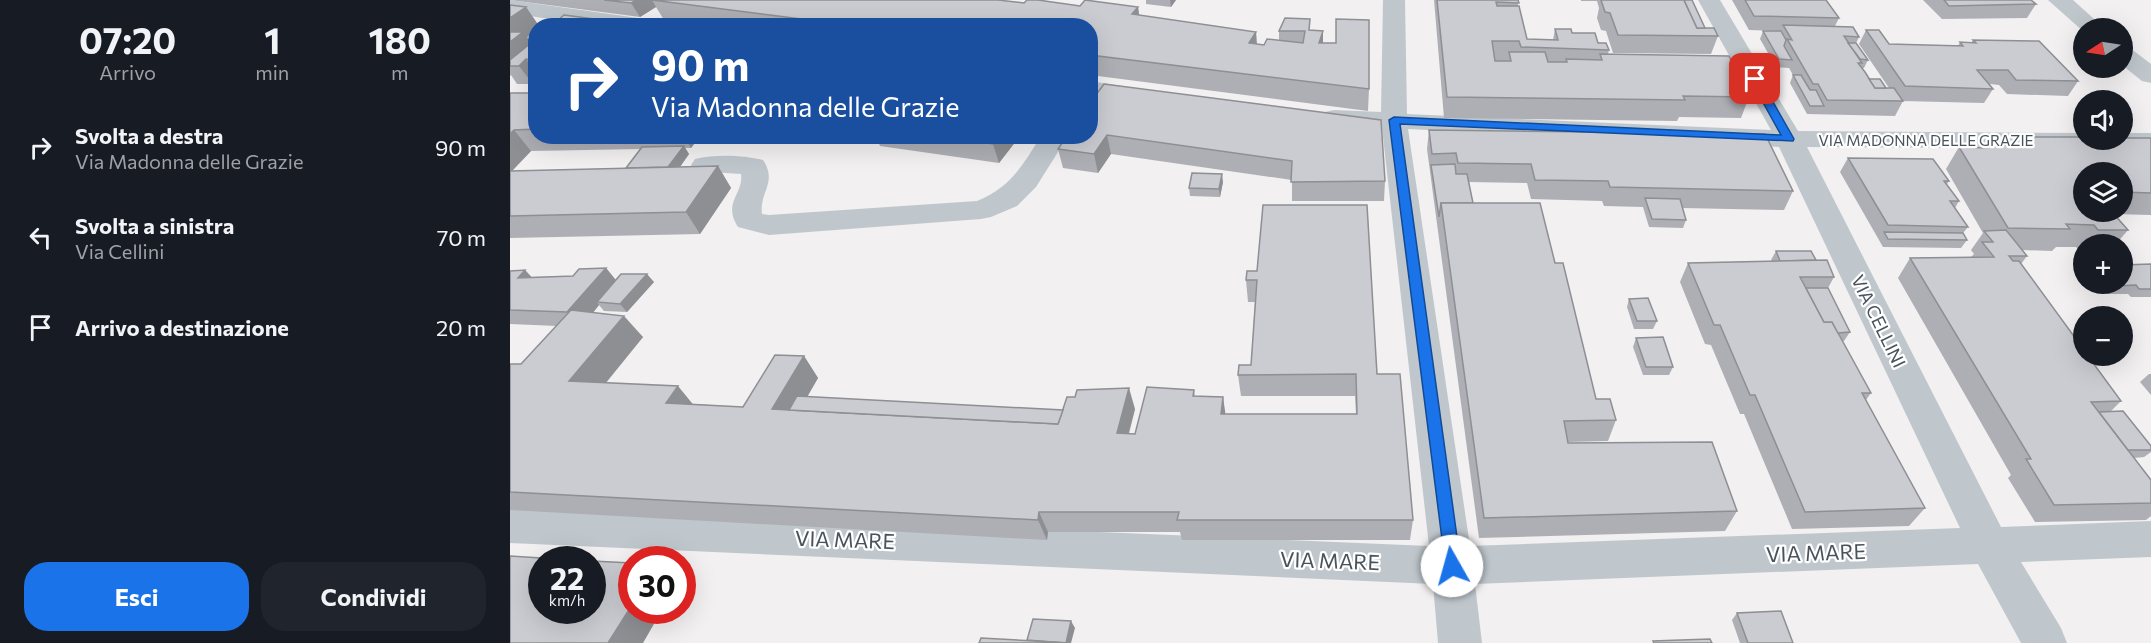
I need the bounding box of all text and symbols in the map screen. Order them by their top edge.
text: 07:20 [79,17,176,61]
text: 1 [264,17,280,61]
text: 180 [368,17,431,61]
north arrow [2073,18,2133,78]
map controls [2073,18,2133,366]
text: 90 m [651,38,750,90]
icon: right [552,42,630,120]
pin [1729,53,1780,104]
text: Arrivo [99,60,156,84]
text: min [255,60,289,84]
text: m [391,60,408,84]
icon: arrive [1738,62,1771,95]
text: Via Madonna delle Grazie [651,90,959,123]
button: sound [2073,90,2133,150]
text: Svolta a destra [75,122,223,149]
icon: right [24,131,57,164]
street label: VIA MADONNA DELLE GRAZIE [1818,131,2034,149]
text: 90 m [435,134,486,161]
text: Via Madonna delle Grazie [75,149,303,173]
button: layers [2073,162,2133,222]
text: Svolta a sinistra [75,212,234,239]
icon: left [24,221,57,254]
text: 70 m [437,224,486,251]
button: + [2073,234,2133,294]
text: Via Cellini [75,239,164,263]
street label: VIA CELLINI [1847,271,1911,371]
button: − [2073,306,2133,366]
icon: arrive [24,311,57,344]
text: Arrivo a destinazione [75,314,289,341]
text: 20 m [436,314,486,341]
street label: VIA MARE [795,525,895,553]
position arrow [1420,534,1484,598]
street label: VIA MARE [1766,538,1866,566]
speed limit sign: 30 [618,546,696,624]
street label: VIA MARE [1280,546,1380,574]
text: 22 [550,559,584,596]
button: Esci [24,562,249,631]
button: Condividi [261,562,486,631]
text: km/h [549,591,585,609]

